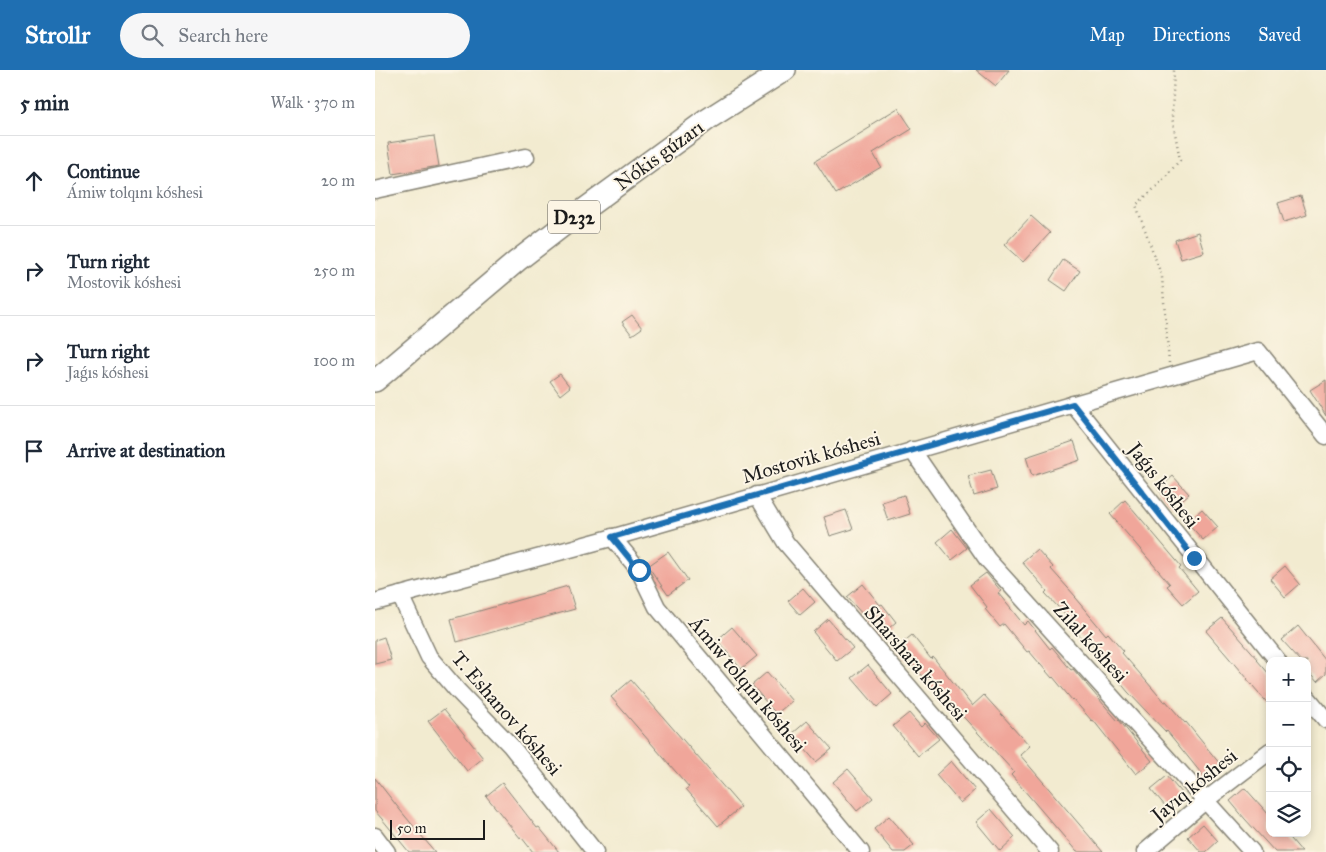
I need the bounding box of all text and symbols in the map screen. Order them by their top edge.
search box [120,13,470,58]
text: Strollr [25,20,90,50]
icon: search [138,21,166,49]
text: Search here [178,24,268,47]
text: Map [1089,24,1125,46]
text: Directions [1153,24,1230,46]
text: Saved [1258,24,1301,46]
text: 5 min [20,90,69,116]
text: Walk · 370 m [271,93,355,112]
street label: Nókis gúzarı [610,114,709,196]
text: Continue [67,160,140,183]
icon: ahead [20,167,48,195]
text: 20 m [321,171,355,190]
text: Ámiw tolqını kóshesi [67,183,203,202]
road number: D232 [548,200,600,233]
text: Turn right [67,250,150,273]
icon: right [20,257,48,285]
text: 250 m [314,261,355,280]
text: Mostovik kóshesi [67,273,181,292]
text: Turn right [67,340,150,363]
icon: right [20,347,48,375]
text: 100 m [313,351,355,370]
text: Jaǵıs kóshesi [67,363,149,382]
street label: Mostovik kóshesi [739,426,883,488]
street label: Jaǵıs kóshesi [1121,436,1205,534]
icon: arrive [20,437,48,465]
text: Arrive at destination [67,439,225,462]
route end [1183,547,1206,570]
route start [628,559,651,582]
street label: Zilal kóshesi [1049,597,1134,688]
street label: Sharshara kóshesi [860,601,973,726]
street label: Ámiw tolqını kóshesi [683,610,813,758]
street label: T. Eshanov kóshesi [447,646,568,780]
map controls [1266,657,1311,837]
button: + [1266,657,1311,702]
button: − [1266,702,1311,747]
street label: Jayıq kóshesi [1145,743,1243,829]
button: locate [1266,747,1311,792]
button: layers [1266,792,1311,837]
scale bar [390,817,485,840]
text: 50 m [397,820,426,837]

